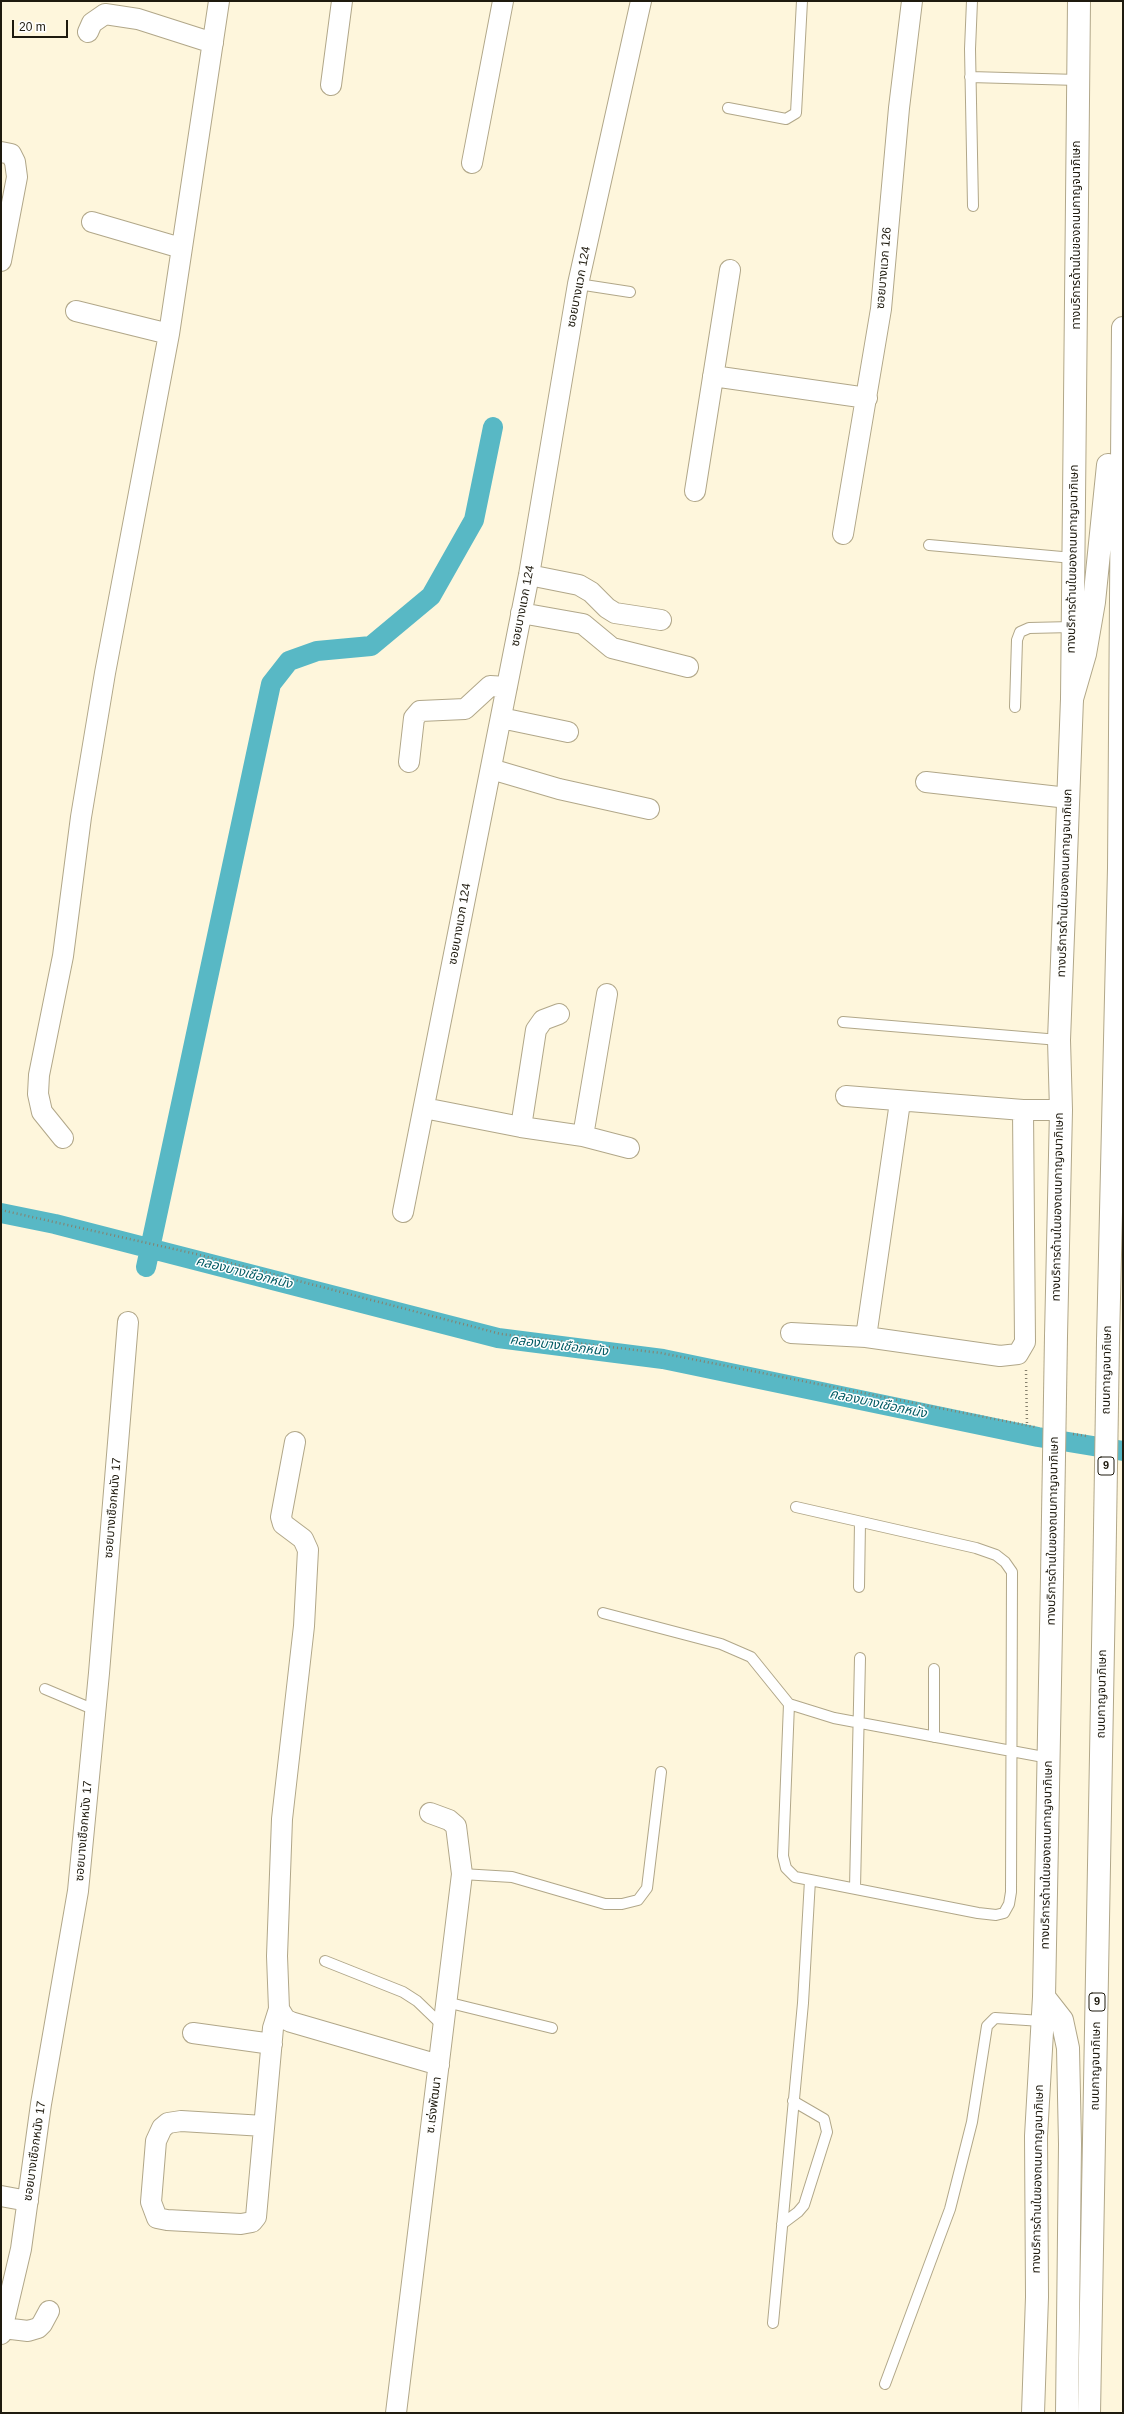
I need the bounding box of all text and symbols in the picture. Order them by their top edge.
scale bar [14,12,70,38]
text: 20 m [19,20,46,34]
street label: ทางบริการด้านในของถนนกาญจนาภิเษก [1070,141,1084,329]
street label: ซอยบางแวก 126 [873,226,895,310]
street label: ซอยบางแวก 124 [564,245,594,329]
street label: ทางบริการด้านในของถนนกาญจนาภิเษก [1064,464,1082,654]
street label: ซอยบางแวก 124 [508,564,538,648]
street label: ทางบริการด้านในของถนนกาญจนาภิเษก [1055,788,1075,978]
street label: ซอยบางแวก 124 [446,882,474,966]
street label: ทางบริการด้านในของถนนกาญจนาภิเษก [1049,1112,1067,1302]
water label: คลองบางเชือกหนัง [194,1254,294,1292]
street label: ถนนกาญจนาภิเษก [1099,1325,1115,1415]
water label: คลองบางเชือกหนัง [509,1332,609,1360]
water label: คลองบางเชือกหนัง [828,1386,928,1422]
street label: ทางบริการด้านในของถนนกาญจนาภิเษก [1044,1436,1062,1626]
street label: ซอยบางเชือกหนัง 17 [101,1457,125,1559]
road number: 9 [1098,1457,1114,1475]
street label: ถนนกาญจนาภิเษก [1094,1649,1110,1739]
street label: ทางบริการด้านในของถนนกาญจนาภิเษก [1038,1760,1056,1950]
street label: ซอยบางเชือกหนัง 17 [72,1780,96,1882]
road number: 9 [1089,1993,1105,2011]
street label: ถนนกาญจนาภิเษก [1088,2021,1104,2111]
street label: ซ.เร่งพัฒนา [423,2076,445,2134]
street label: ทางบริการด้านในของถนนกาญจนาภิเษก [1029,2084,1047,2274]
street label: ซอยบางเชือกหนัง 17 [21,2100,49,2202]

